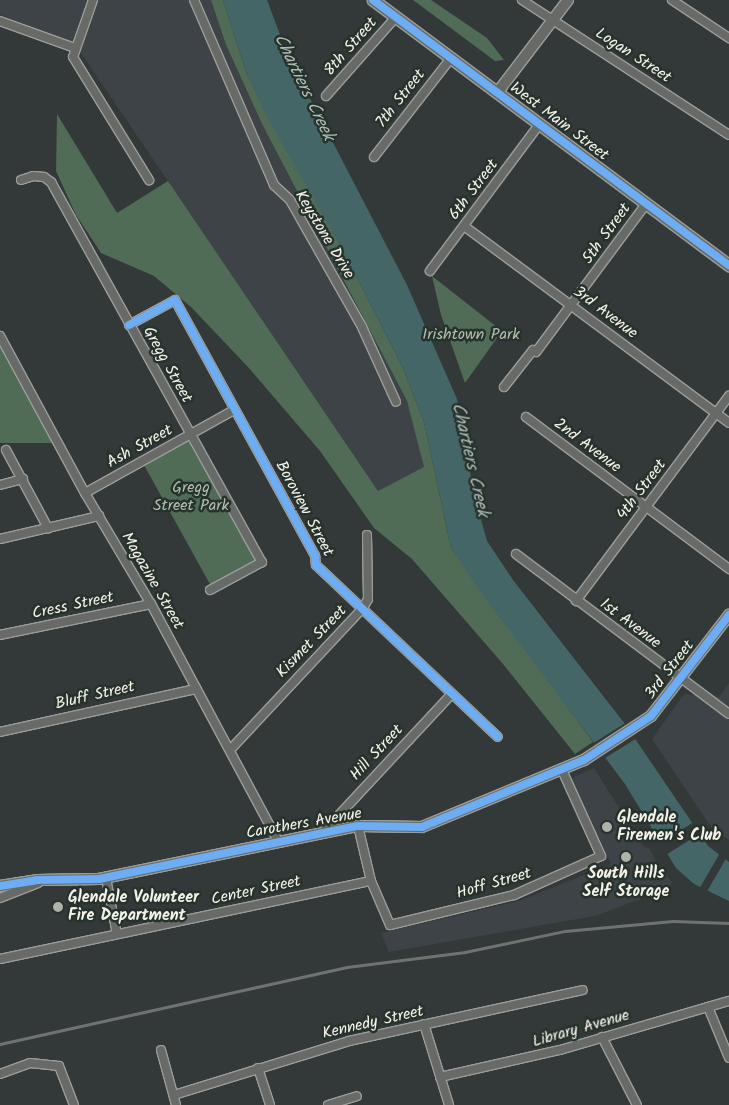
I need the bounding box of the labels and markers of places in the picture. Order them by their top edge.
place label: Glendale Firemen's Club [617,808,721,846]
marker: Glendale Firemen's Club [601,821,613,833]
marker: South Hills Self Storage [620,851,632,863]
place label: South Hills Self Storage [583,864,669,902]
place label: Glendale Volunteer Fire Department [68,888,199,926]
marker: Glendale Volunteer Fire Department [52,901,64,913]

